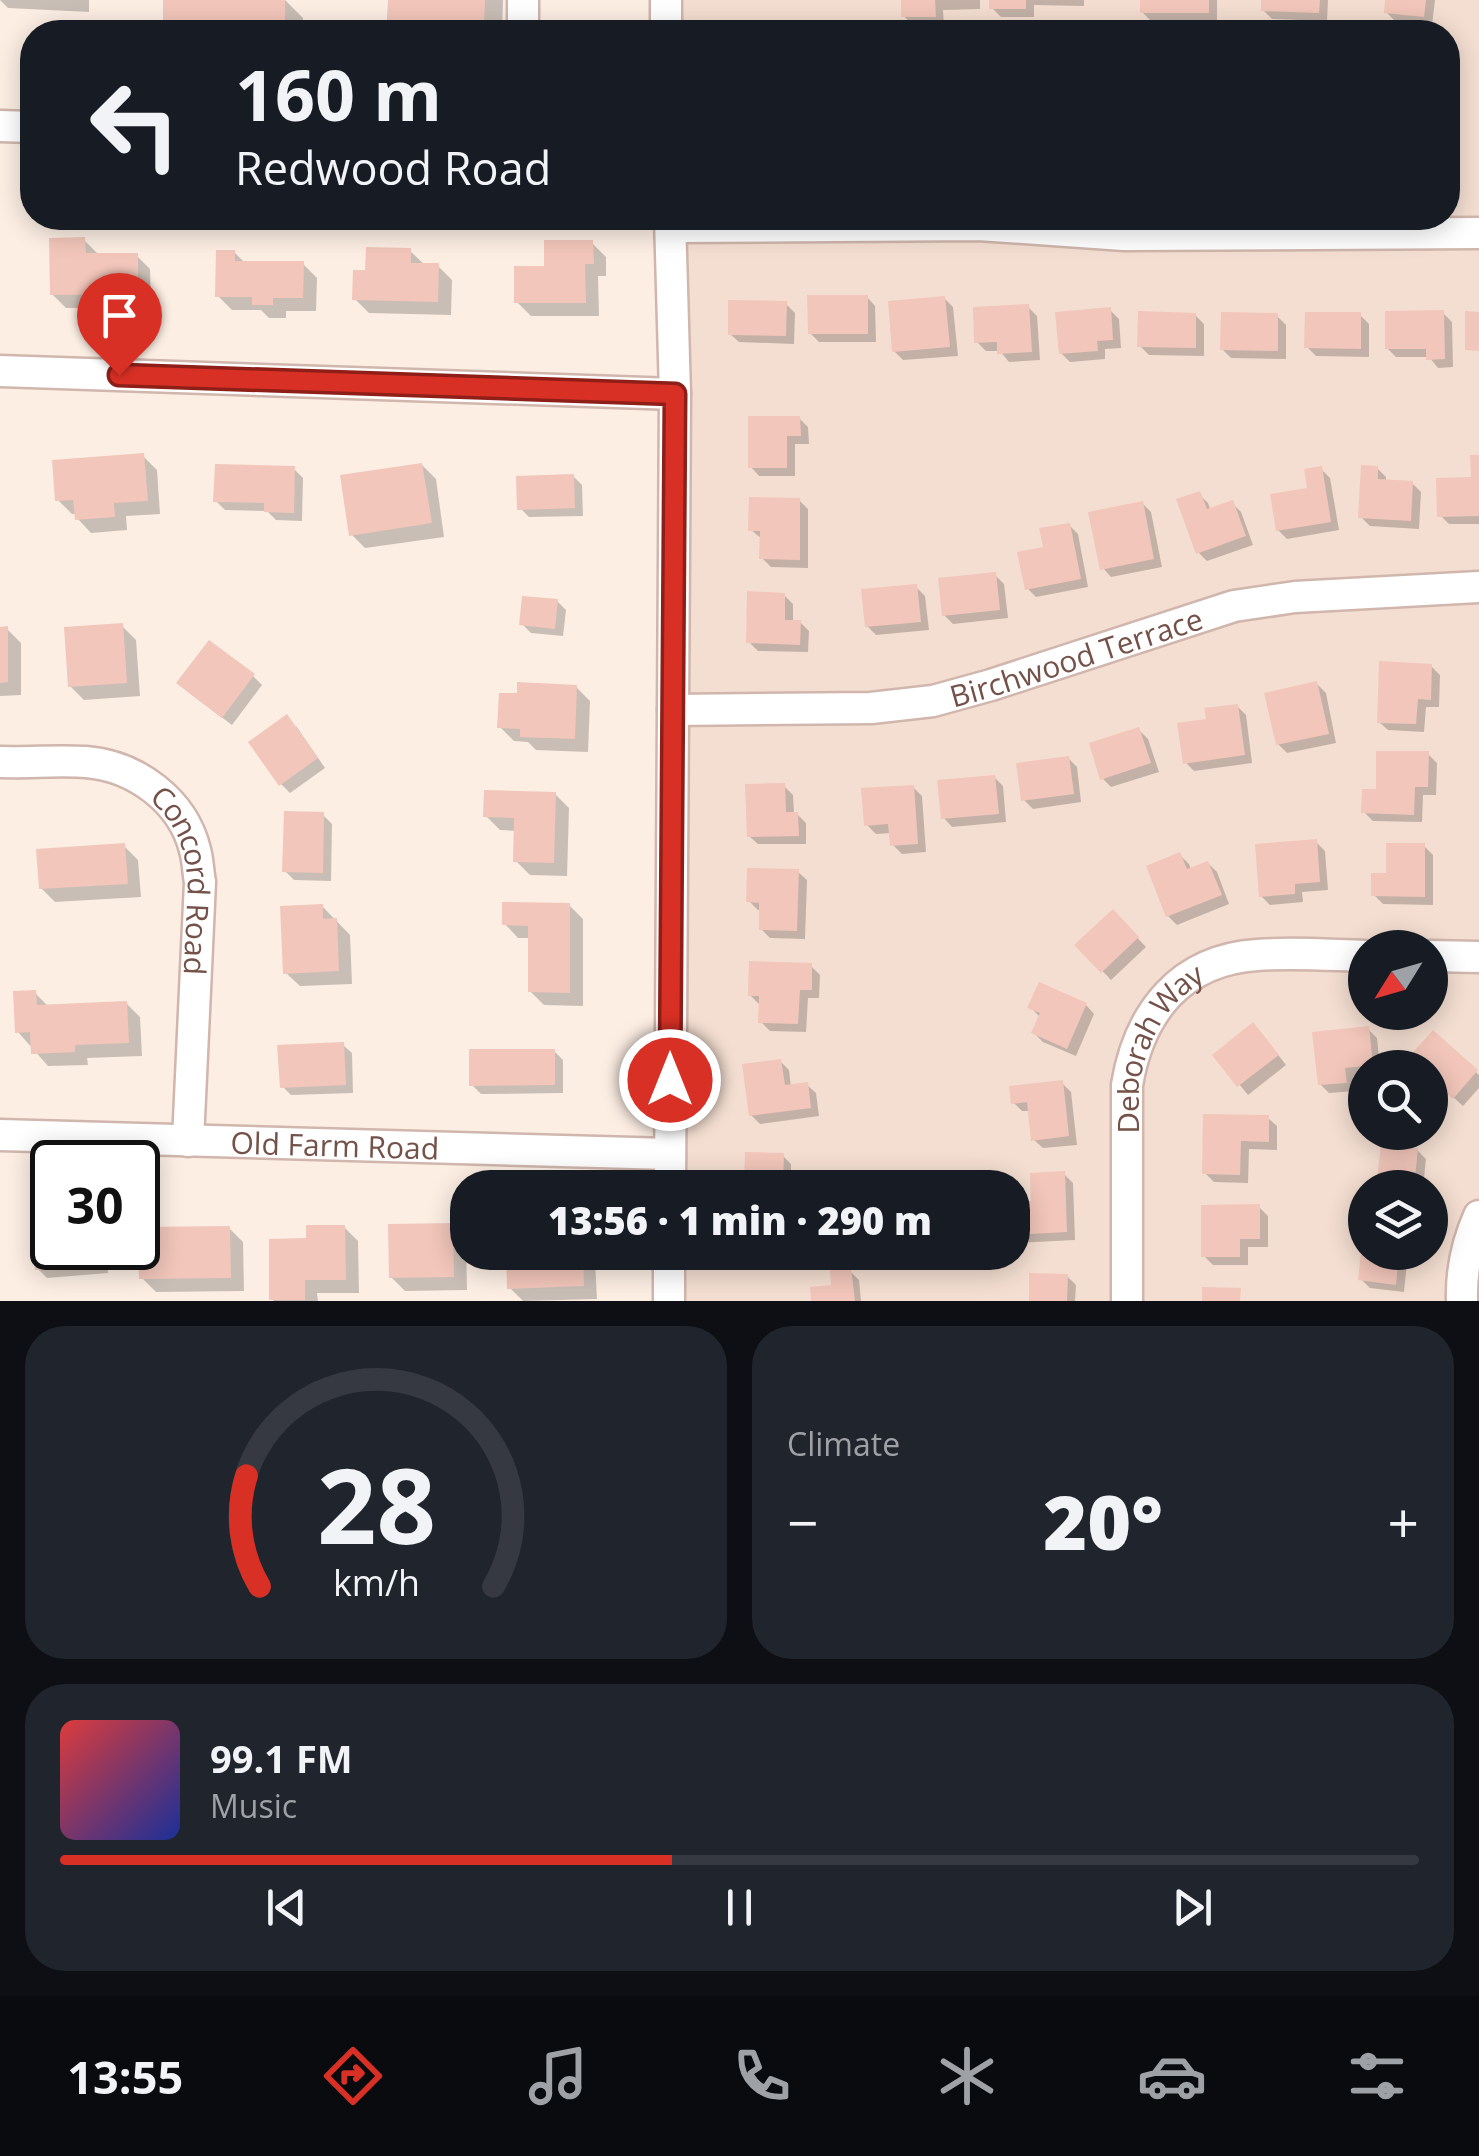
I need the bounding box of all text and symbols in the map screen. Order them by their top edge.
text: 160 m [235,46,442,142]
icon: left [70,60,200,190]
text: Redwood Road [235,137,551,198]
pin [77,273,162,376]
icon: arrive [92,288,147,343]
street label: Birchwood Terrace [945,597,1208,716]
street label: Concord Road [143,775,221,976]
north arrow [1348,930,1448,1030]
map controls [1348,930,1448,1270]
street label: Deborah Way [1107,952,1211,1134]
position arrow [618,1028,722,1132]
button: search [1348,1050,1448,1150]
street label: Old Farm Road [230,1121,440,1168]
speed limit sign: 30 [30,1140,160,1270]
button: layers [1348,1170,1448,1270]
text: 13:56 · 1 min · 290 m [548,1194,932,1246]
text: Climate [787,1422,900,1465]
text: 28 [317,1433,435,1574]
text: 20° [1043,1470,1163,1572]
text: − [787,1484,818,1559]
text: + [1388,1484,1419,1559]
text: km/h [333,1558,419,1606]
text: 99.1 FM [210,1732,353,1784]
text: Music [210,1784,297,1827]
icon: previous [259,1880,314,1935]
icon: pause [712,1880,767,1935]
icon: next [1165,1880,1220,1935]
icon: directions [318,2041,388,2111]
icon: music [523,2041,593,2111]
icon: phone [727,2041,797,2111]
icon: climate [932,2041,1002,2111]
icon: car [1137,2041,1207,2111]
icon: filters [1342,2041,1412,2111]
text: 13:55 [67,2046,183,2107]

